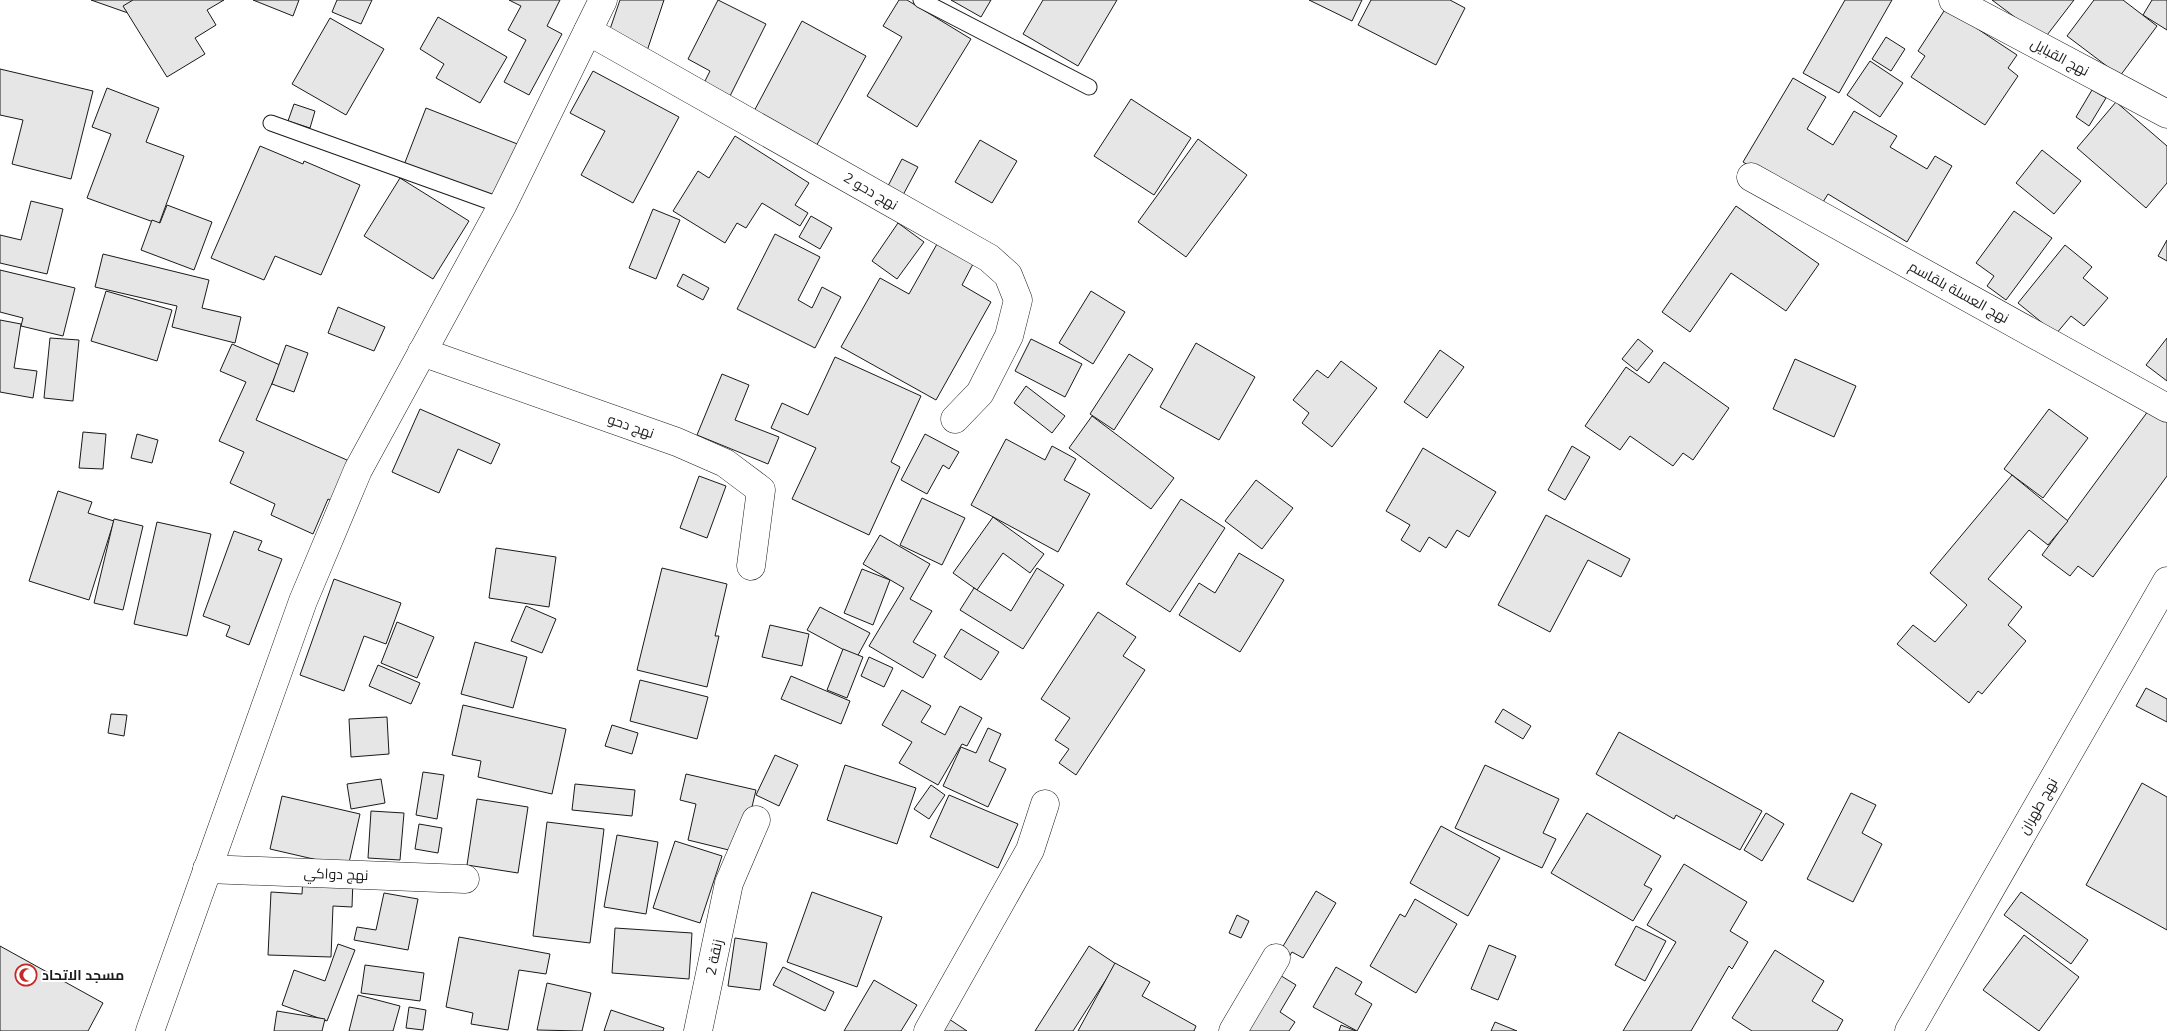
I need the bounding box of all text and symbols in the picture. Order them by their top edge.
street label: نهج القبايل [2028,33,2093,80]
street label: نهج دحو 2 [841,167,902,214]
street label: نهج العسلة بلقاسم [1905,256,2013,328]
street label: نهج دحو [605,409,657,442]
street label: نهج طهران [2014,774,2061,837]
street label: نهج دواكي [303,863,369,887]
street label: زنقة 2 [700,937,727,977]
mosque icon: مسجد الاتحاد [14,963,38,987]
place label: مسجد الاتحاد [42,965,124,984]

